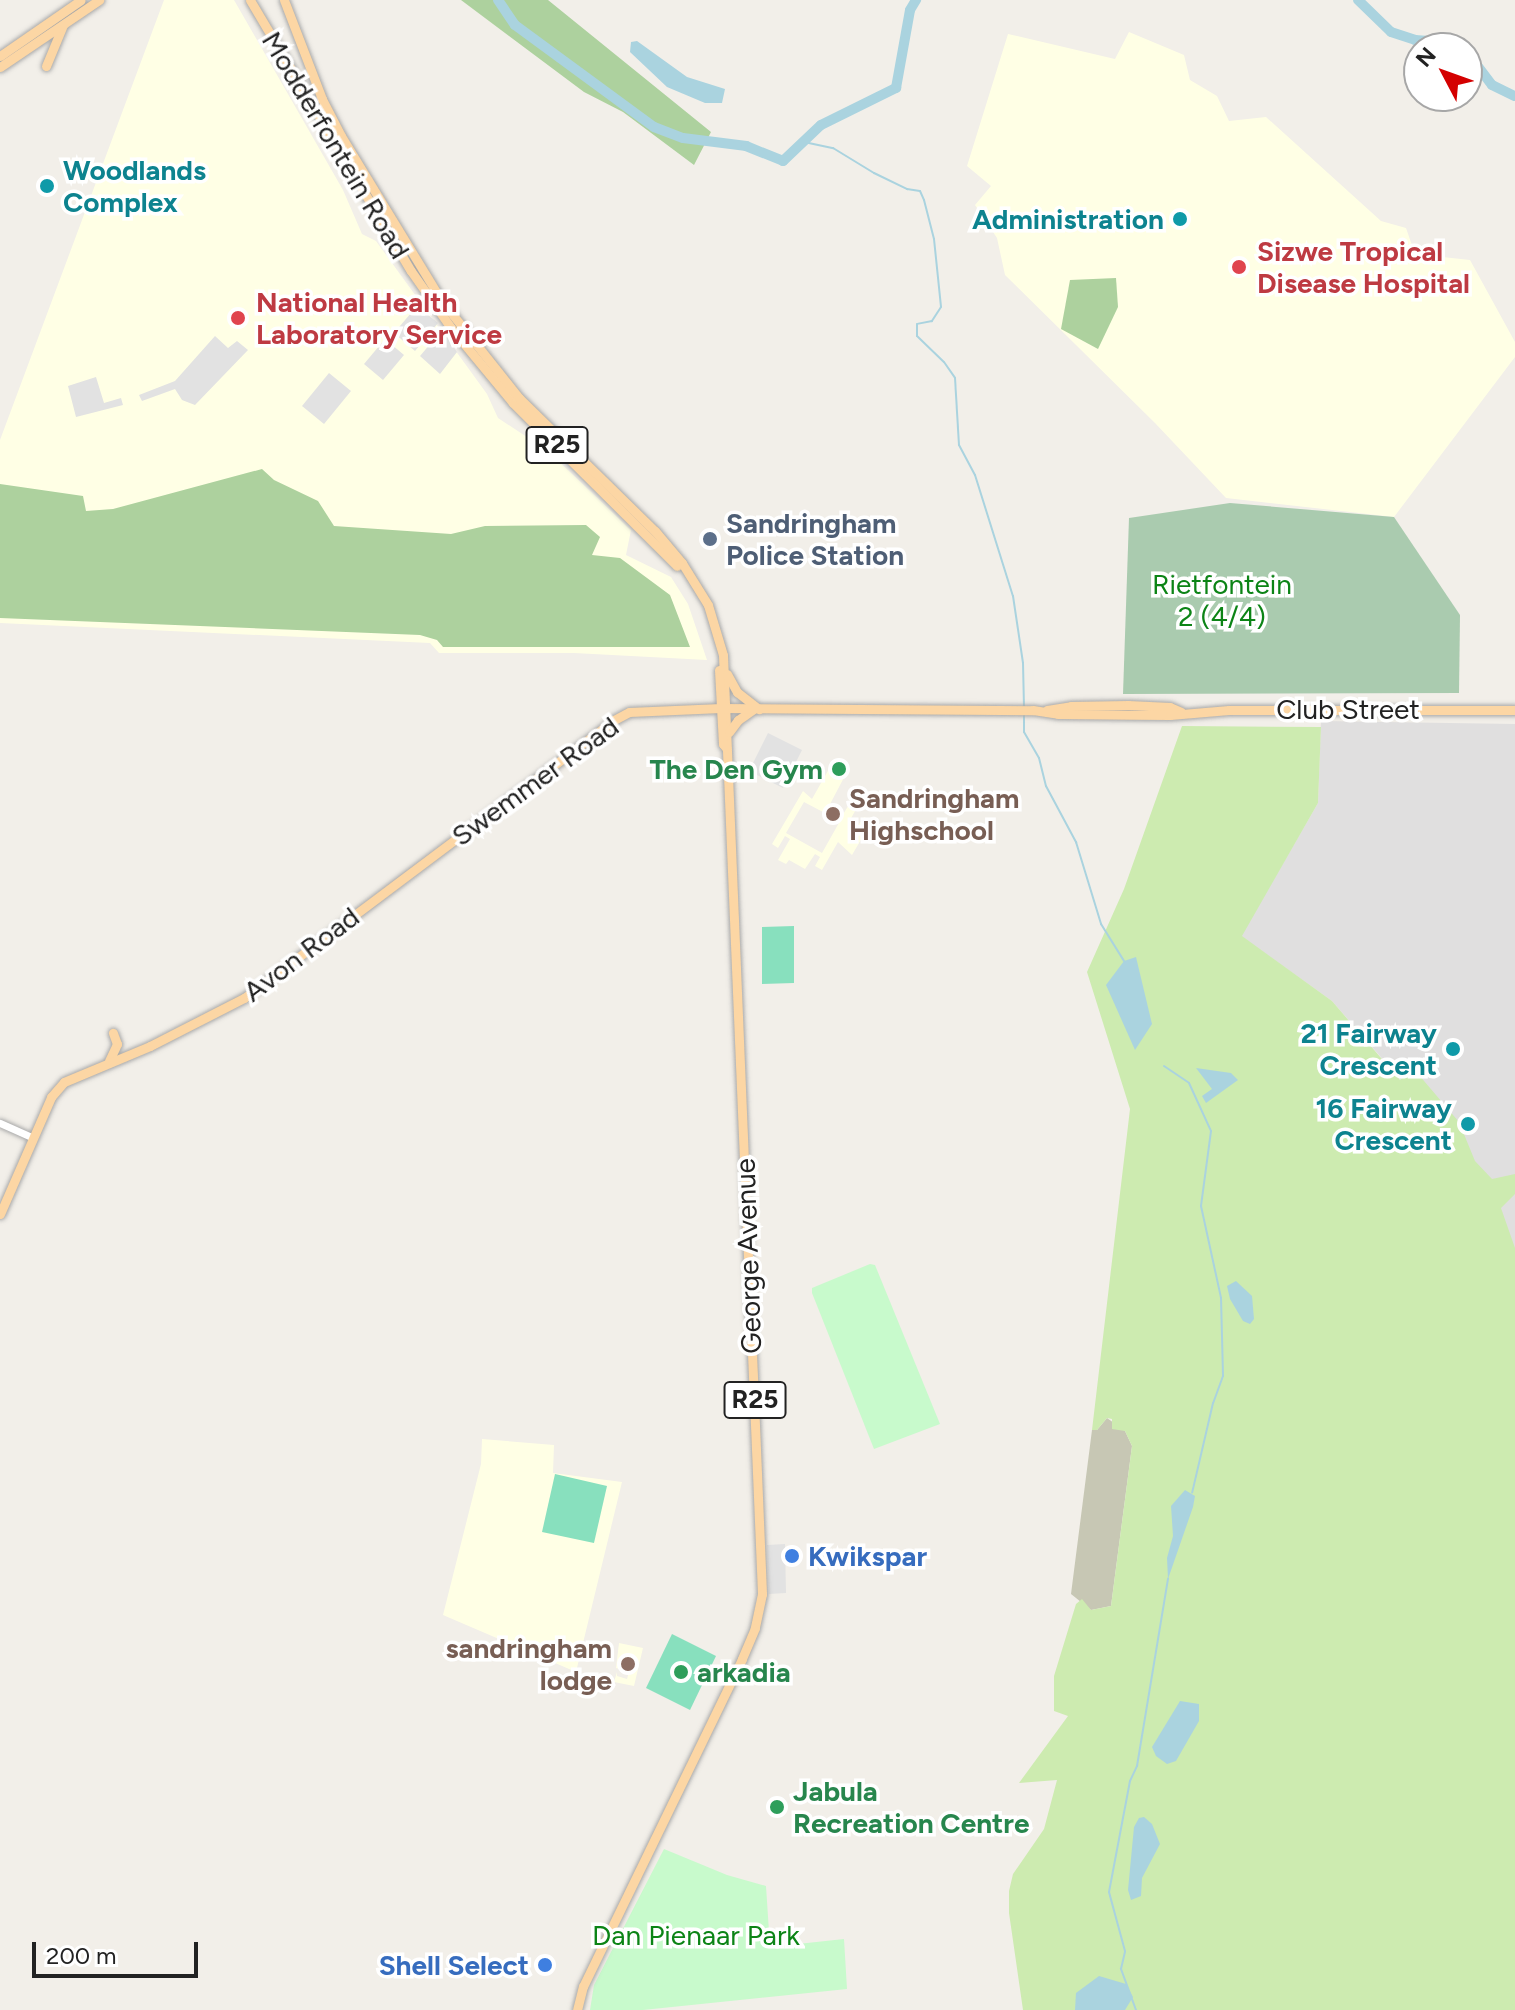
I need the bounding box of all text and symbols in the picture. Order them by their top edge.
street label: Modderfontein Road [255,25,417,265]
north arrow [1403,32,1483,112]
text: N [1410,42,1442,73]
place label: Woodlands Complex [63,153,206,219]
marker: Woodlands Complex [38,177,56,195]
place label: Administration [972,202,1164,236]
marker: Administration [1171,210,1189,228]
place label: Sizwe Tropical Disease Hospital [1257,234,1470,300]
marker: Sizwe Tropical Disease Hospital [1228,256,1250,278]
place label: National Health Laboratory Service [256,285,502,351]
marker: National Health Laboratory Service [227,307,249,329]
road number: R25 [525,423,589,467]
place label: Sandringham Police Station [726,506,904,572]
marker: Sandringham Police Station [701,530,719,548]
park label: Rietfontein 2 (4/4) [1152,567,1292,633]
street label: Club Street [1276,692,1420,726]
street label: Swemmer Road [445,709,625,853]
place label: The Den Gym [649,752,823,786]
marker: The Den Gym [830,760,848,778]
place label: Sandringham Highschool [849,781,1019,847]
marker: Sandringham Highschool [824,805,842,823]
street label: Avon Road [237,900,365,1008]
place label: 21 Fairway Crescent [1301,1016,1437,1082]
marker: 21 Fairway Crescent [1444,1040,1462,1058]
place label: 16 Fairway Crescent [1316,1091,1452,1157]
marker: 16 Fairway Crescent [1459,1115,1477,1133]
street label: George Avenue [728,1158,768,1354]
road number: R25 [723,1378,787,1422]
place label: Kwikspar [808,1539,927,1573]
marker: Kwikspar [783,1547,801,1565]
place label: sandringham lodge [445,1631,612,1697]
marker: sandringham lodge [619,1655,637,1673]
place label: arkadia [697,1655,791,1689]
marker: arkadia [672,1663,690,1681]
place label: Jabula Recreation Centre [793,1774,1029,1840]
marker: Jabula Recreation Centre [768,1798,786,1816]
park label: Dan Pienaar Park [592,1918,800,1952]
scale bar [36,1926,202,1976]
text: 200 m [46,1941,117,1970]
place label: Shell Select [379,1948,529,1982]
marker: Shell Select [536,1956,554,1974]

